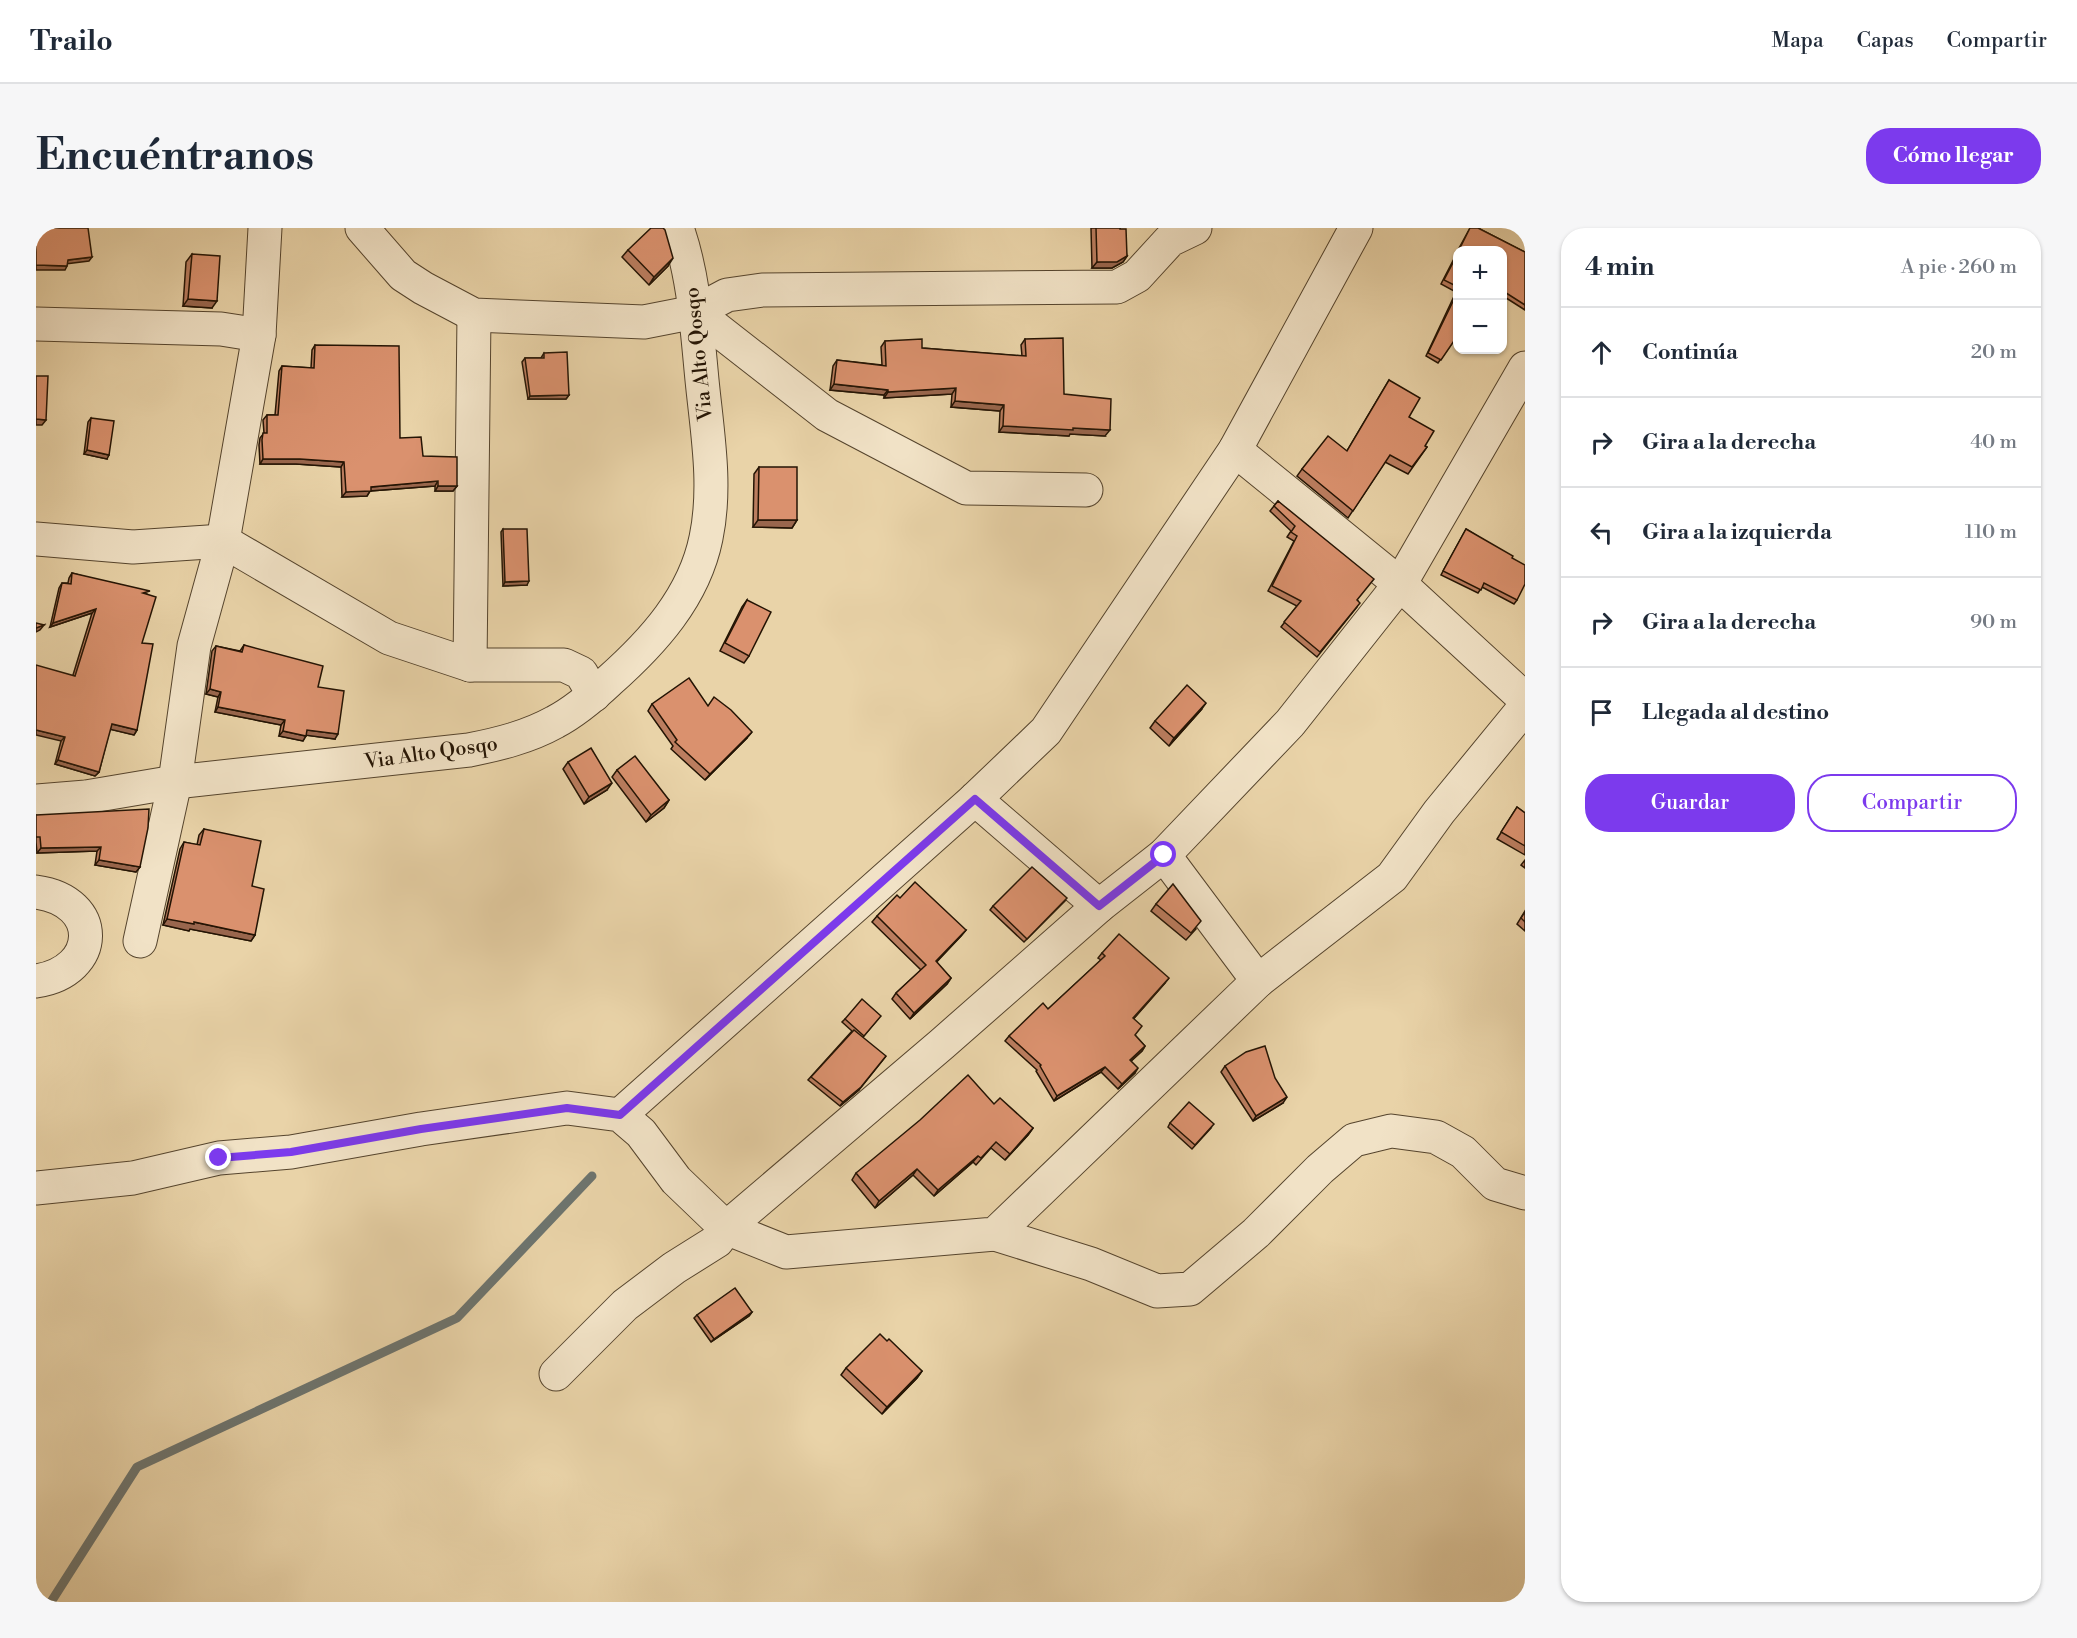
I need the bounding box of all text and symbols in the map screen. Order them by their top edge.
text: Trailo [30,24,113,59]
text: Mapa [1772,28,1824,54]
text: Capas [1857,28,1914,54]
text: Compartir [1947,28,2047,54]
button: Cómo llegar [1866,128,2041,184]
text: Encuéntranos [36,130,314,183]
map controls [1453,246,1507,354]
button: + [1453,246,1507,300]
text: 4 min [1585,251,1655,283]
text: A pie · 260 m [1901,255,2017,280]
street label: Via Alto Qosqo [680,286,719,423]
button: − [1453,300,1507,354]
icon: ahead [1585,336,1618,369]
text: Continúa [1642,339,1738,366]
text: 20 m [1971,340,2017,365]
icon: right [1585,426,1618,459]
text: Gira a la derecha [1642,429,1816,456]
text: 40 m [1970,430,2017,455]
icon: left [1585,516,1618,549]
text: Gira a la izquierda [1642,519,1832,546]
text: 110 m [1965,520,2017,545]
icon: right [1585,606,1618,639]
text: Gira a la derecha [1642,609,1816,636]
text: 90 m [1970,610,2017,635]
icon: arrive [1585,696,1618,729]
text: Llegada al destino [1642,699,1829,726]
street label: Via Alto Qosqo [362,732,499,775]
button: Guardar [1585,774,1795,832]
button: Compartir [1807,774,2017,832]
route start [1150,841,1176,867]
route end [205,1144,231,1170]

